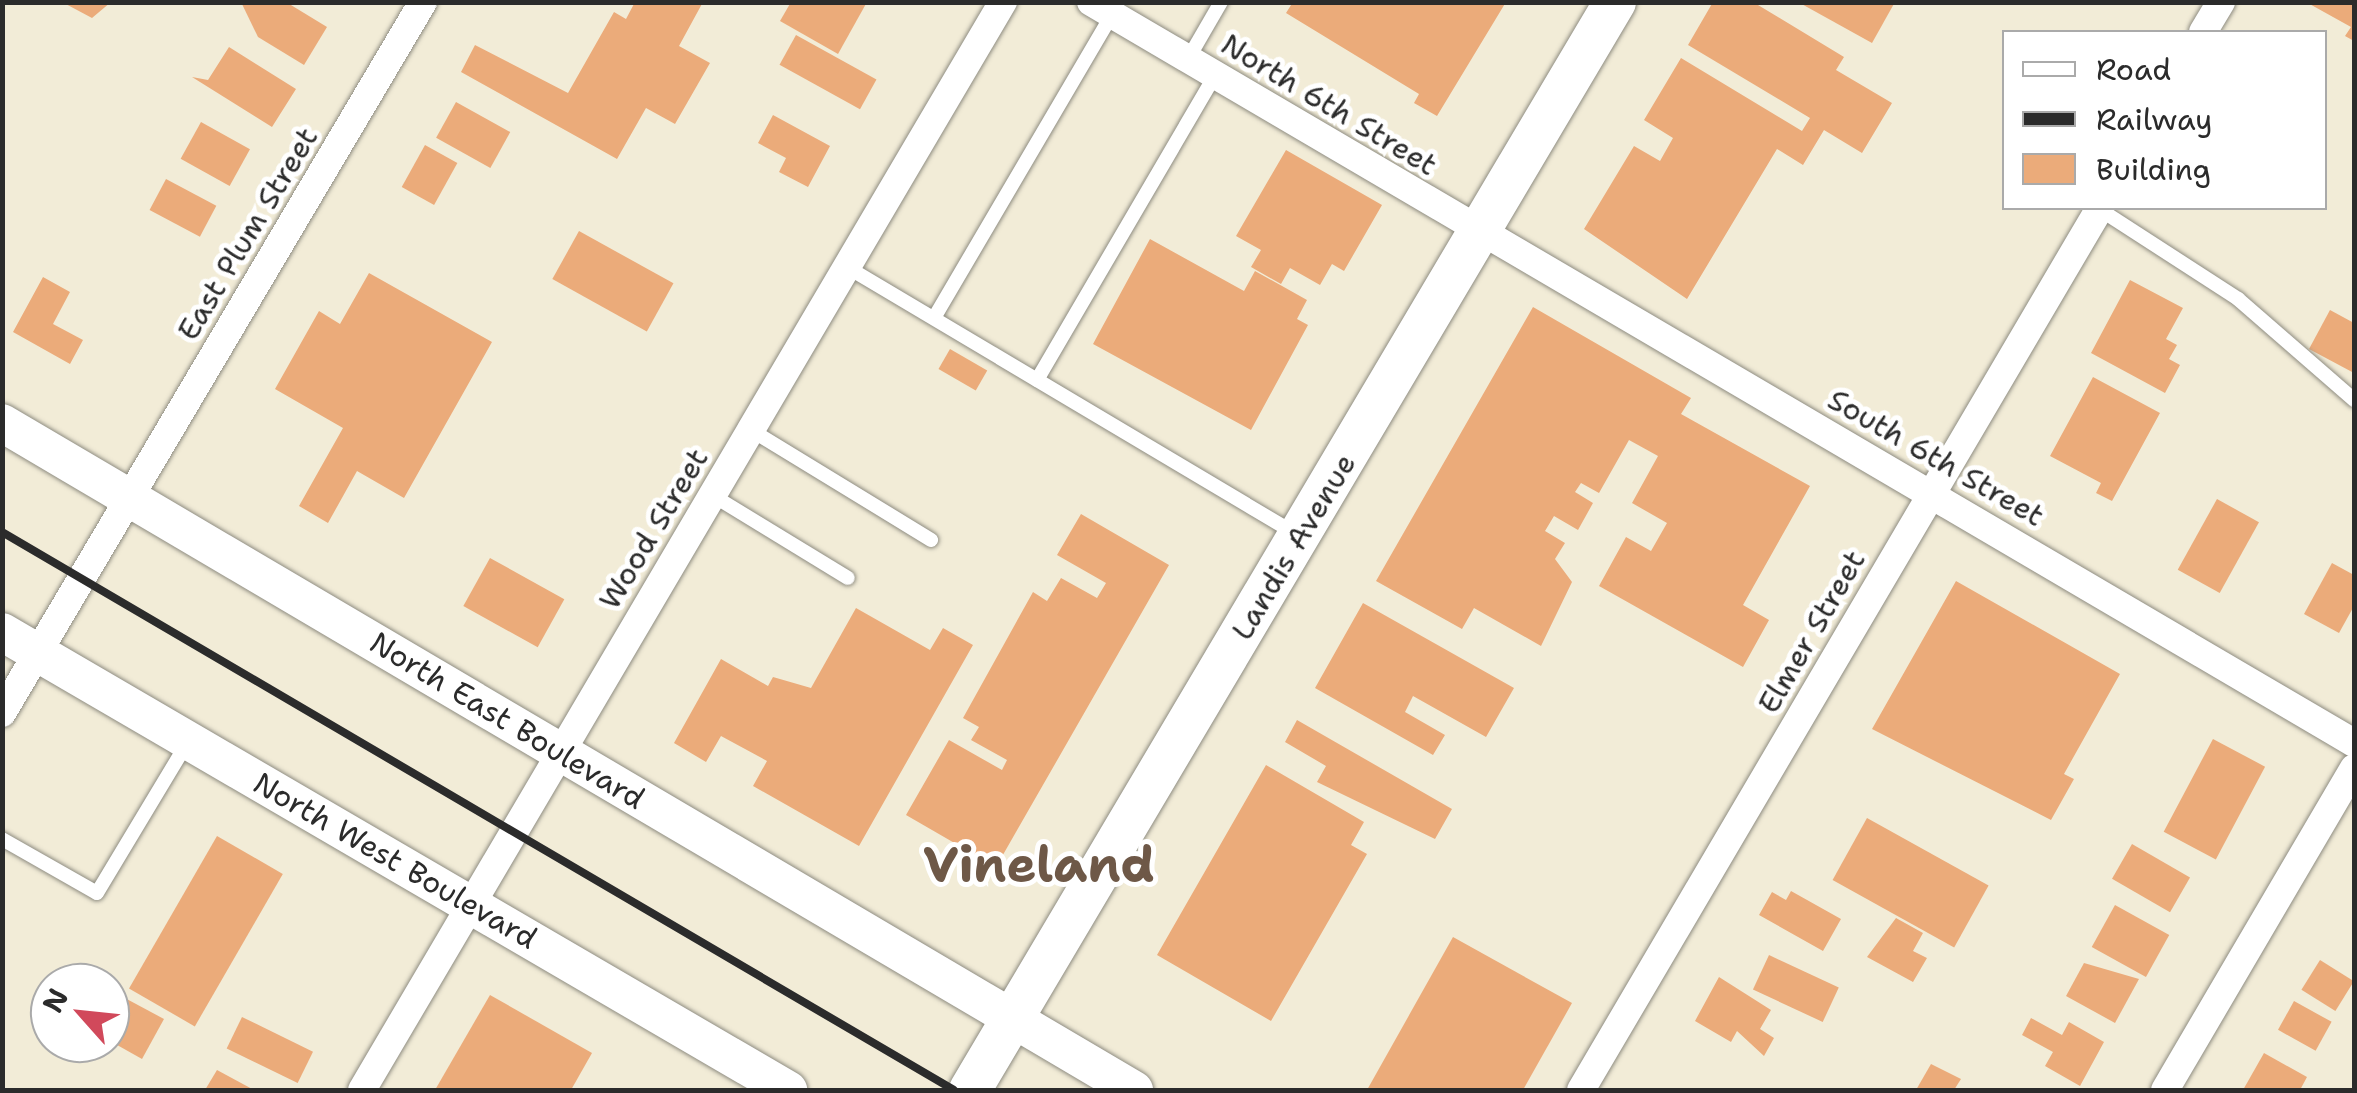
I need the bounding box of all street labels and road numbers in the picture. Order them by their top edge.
street label: North 6th Street [1215,26,1443,184]
street label: East Plum Street [170,121,326,347]
street label: South 6th Street [1822,382,2050,534]
street label: Wood Street [592,442,716,616]
street label: Landis Avenue [1224,447,1364,647]
street label: Elmer Street [1751,544,1873,720]
street label: North East Boulevard [363,625,651,817]
street label: North West Boulevard [247,765,543,957]

